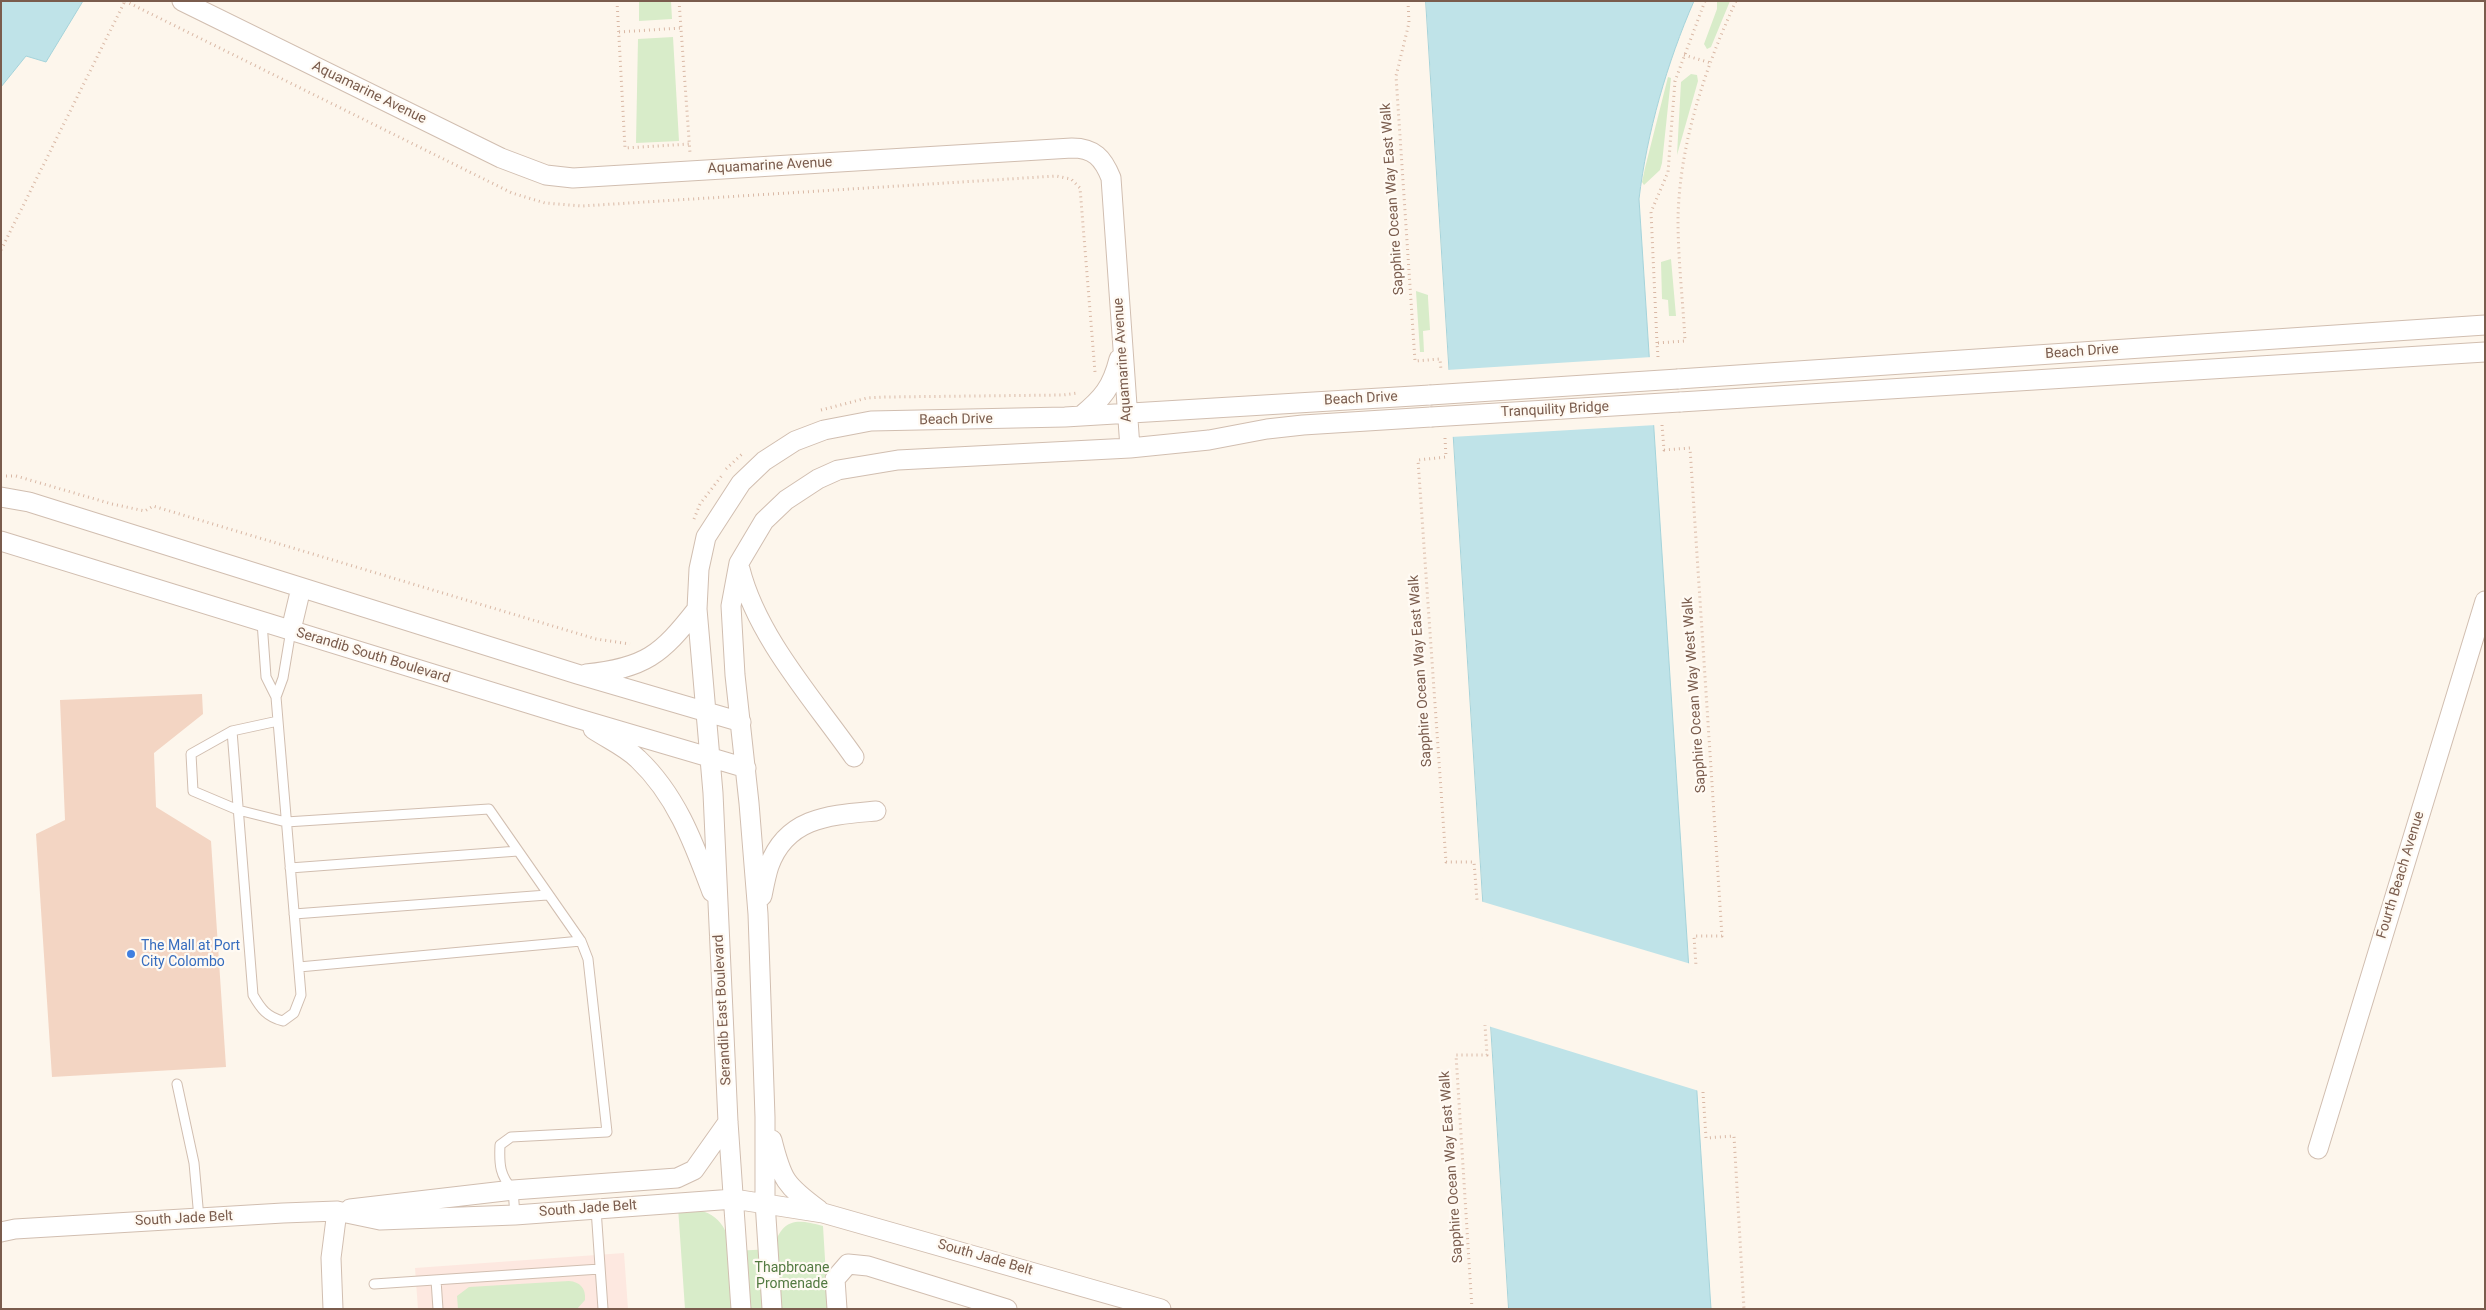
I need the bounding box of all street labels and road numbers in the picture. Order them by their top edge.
street label: Aquamarine Avenue [309,58,429,128]
street label: Sapphire Ocean Way East Walk [1378,102,1408,296]
street label: Aquamarine Avenue [707,154,833,178]
street label: Aquamarine Avenue [1110,297,1136,423]
street label: Beach Drive [2045,341,2119,363]
street label: Beach Drive [1324,389,1398,409]
street label: Tranquility Bridge [1500,399,1610,421]
street label: Beach Drive [919,411,993,429]
street label: Sapphire Ocean Way East Walk [1406,574,1436,768]
street label: Sapphire Ocean Way West Walk [1680,596,1710,794]
street label: Serandib South Boulevard [294,625,452,687]
street label: Fourth Beach Avenue [2374,809,2428,941]
street label: Serandib East Boulevard [711,934,735,1086]
street label: Sapphire Ocean Way East Walk [1437,1070,1467,1264]
street label: South Jade Belt [539,1197,637,1221]
street label: South Jade Belt [135,1208,233,1230]
street label: South Jade Belt [936,1236,1034,1280]

